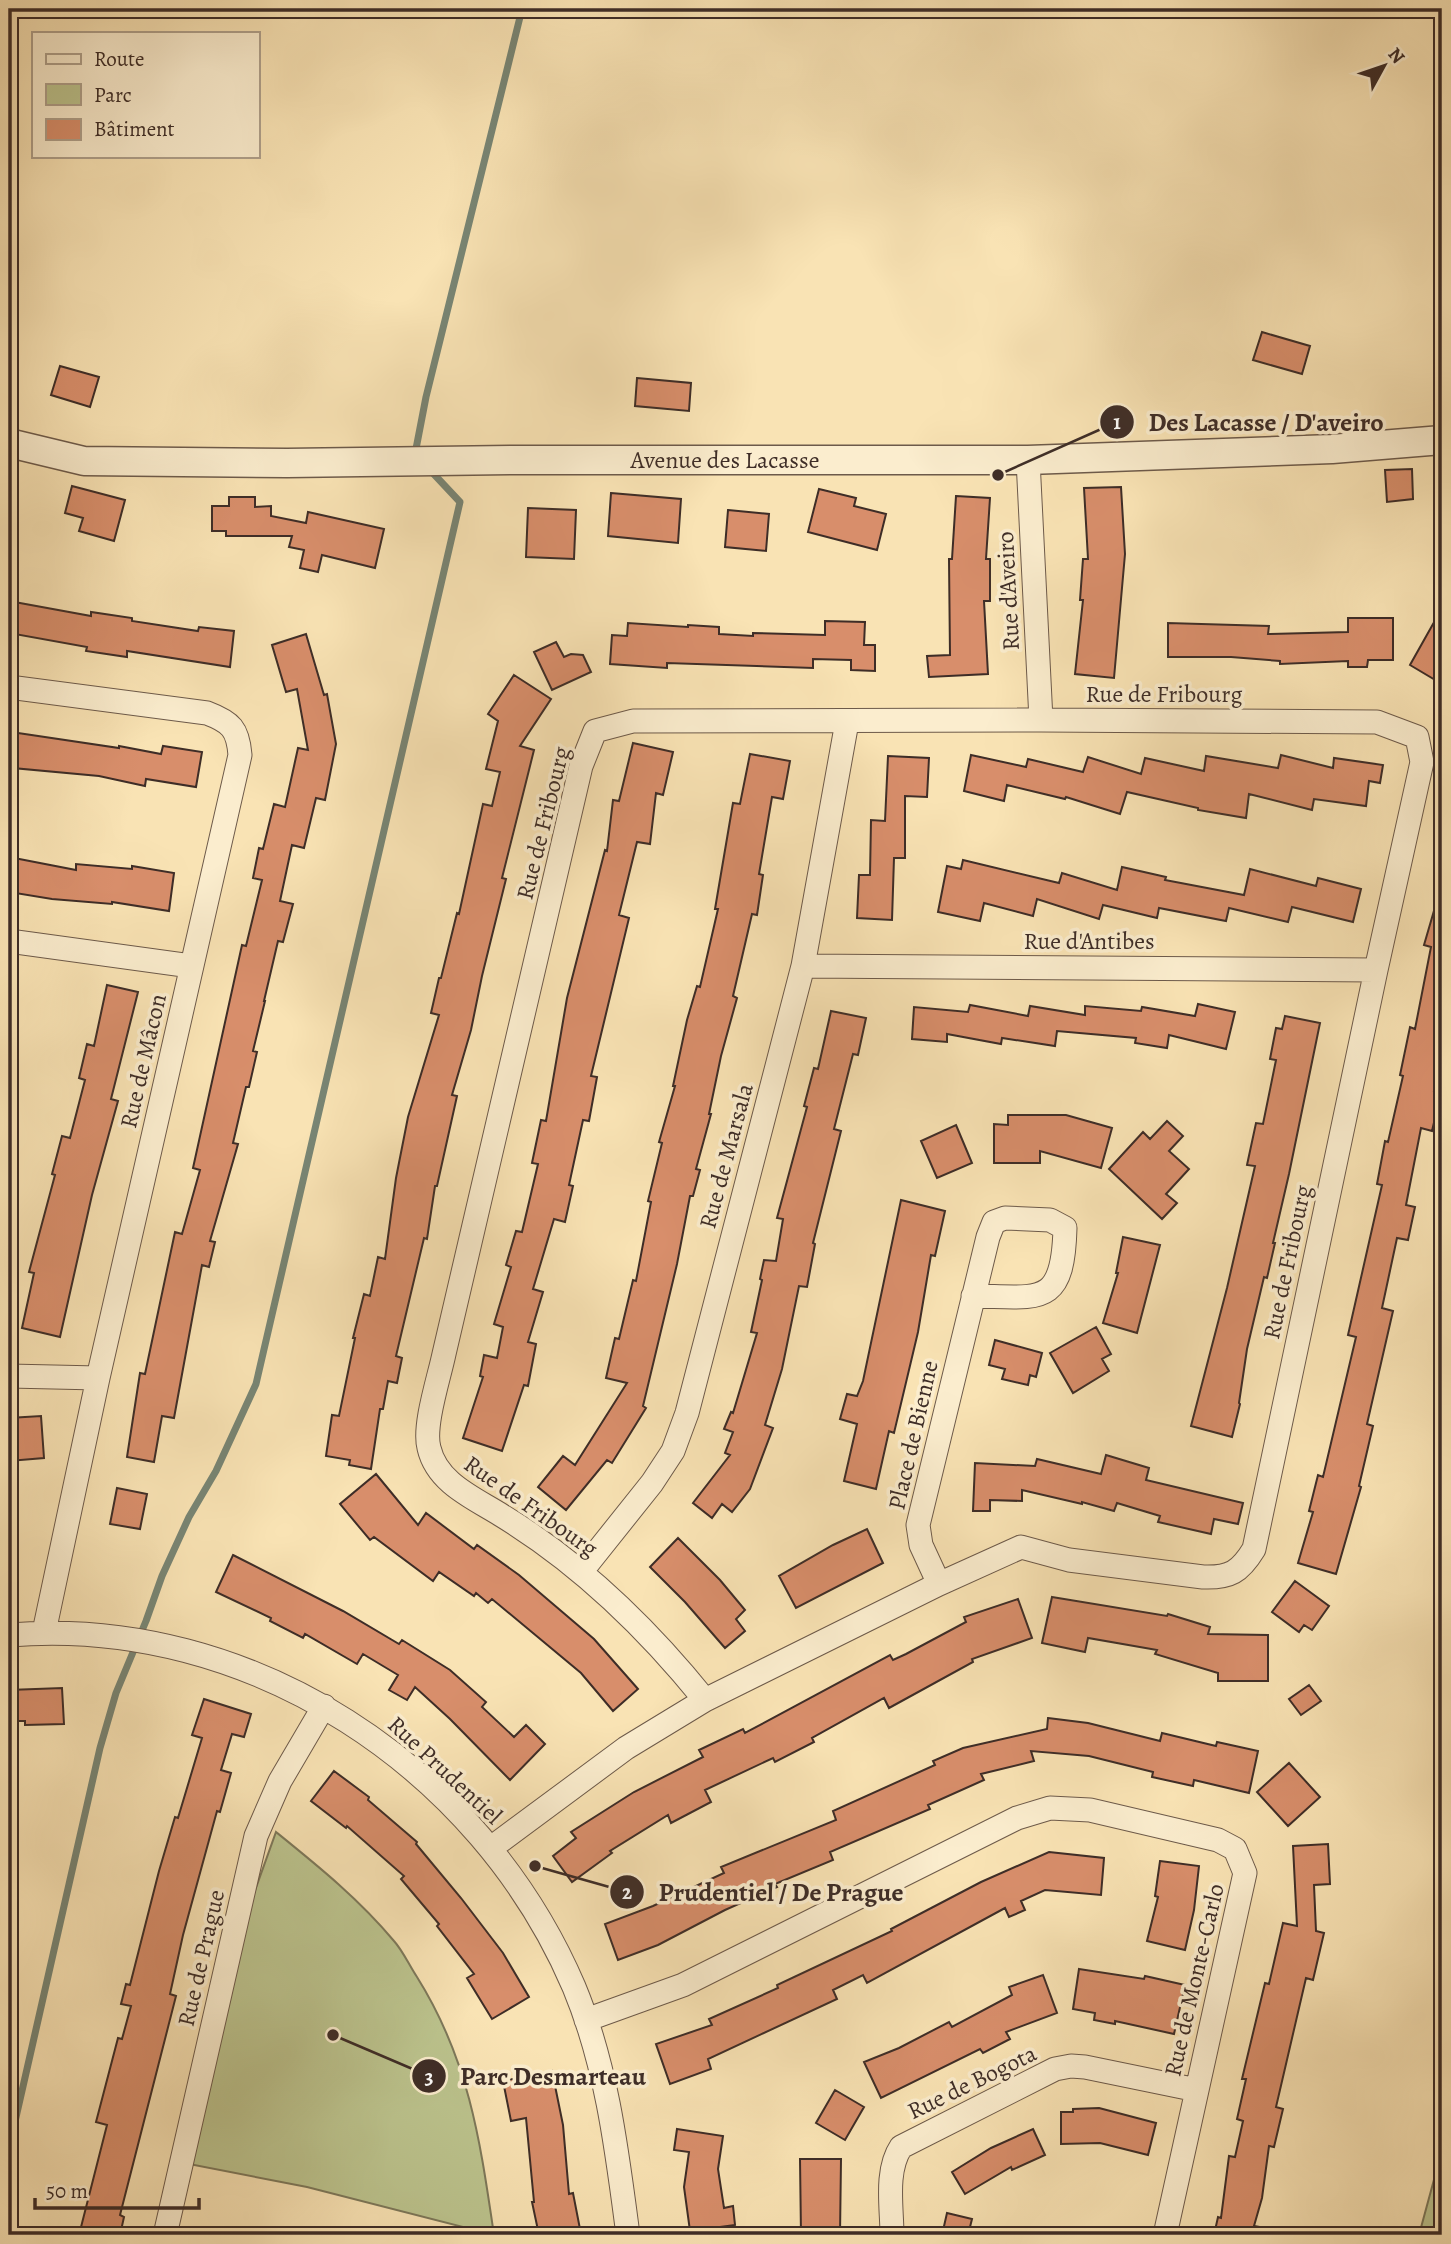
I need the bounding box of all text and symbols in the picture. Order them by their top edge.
legend [32,32,259,158]
north arrow [1350,32,1420,102]
text: N [1382,42,1411,69]
text: Route [94,45,144,73]
text: Parc [94,81,132,109]
text: Bâtiment [94,115,175,143]
callout: Des Lacasse / D'aveiro [1100,398,1398,445]
text: Des Lacasse / D'aveiro [1148,405,1384,440]
text: 1 [1113,408,1121,436]
street label: Avenue des Lacasse [630,444,819,476]
street label: Rue d'Aveiro [989,530,1027,651]
street label: Rue de Fribourg [1086,678,1242,710]
street label: Rue de Fribourg [508,743,578,903]
street label: Rue d'Antibes [1023,925,1155,957]
street label: Rue de Mâcon [112,991,174,1131]
street label: Rue de Marsala [691,1079,761,1232]
street label: Rue de Fribourg [1255,1182,1319,1342]
street label: Place de Bienne [880,1357,946,1513]
street label: Rue de Fribourg [458,1448,604,1564]
street label: Rue Prudentiel [381,1709,509,1831]
callout: Prudentiel / De Prague [610,1868,918,1915]
text: Prudentiel / De Prague [659,1875,903,1910]
text: 2 [622,1878,632,1906]
street label: Rue de Monte-Carlo [1156,1880,1232,2079]
street label: Rue de Prague [170,1886,232,2030]
street label: Rue de Bogota [902,2037,1043,2127]
callout: Parc Desmarteau [411,2053,661,2100]
text: Parc Desmarteau [460,2059,647,2094]
text: 3 [424,2063,434,2091]
scale bar [35,2167,200,2211]
text: 50 m [46,2177,88,2205]

